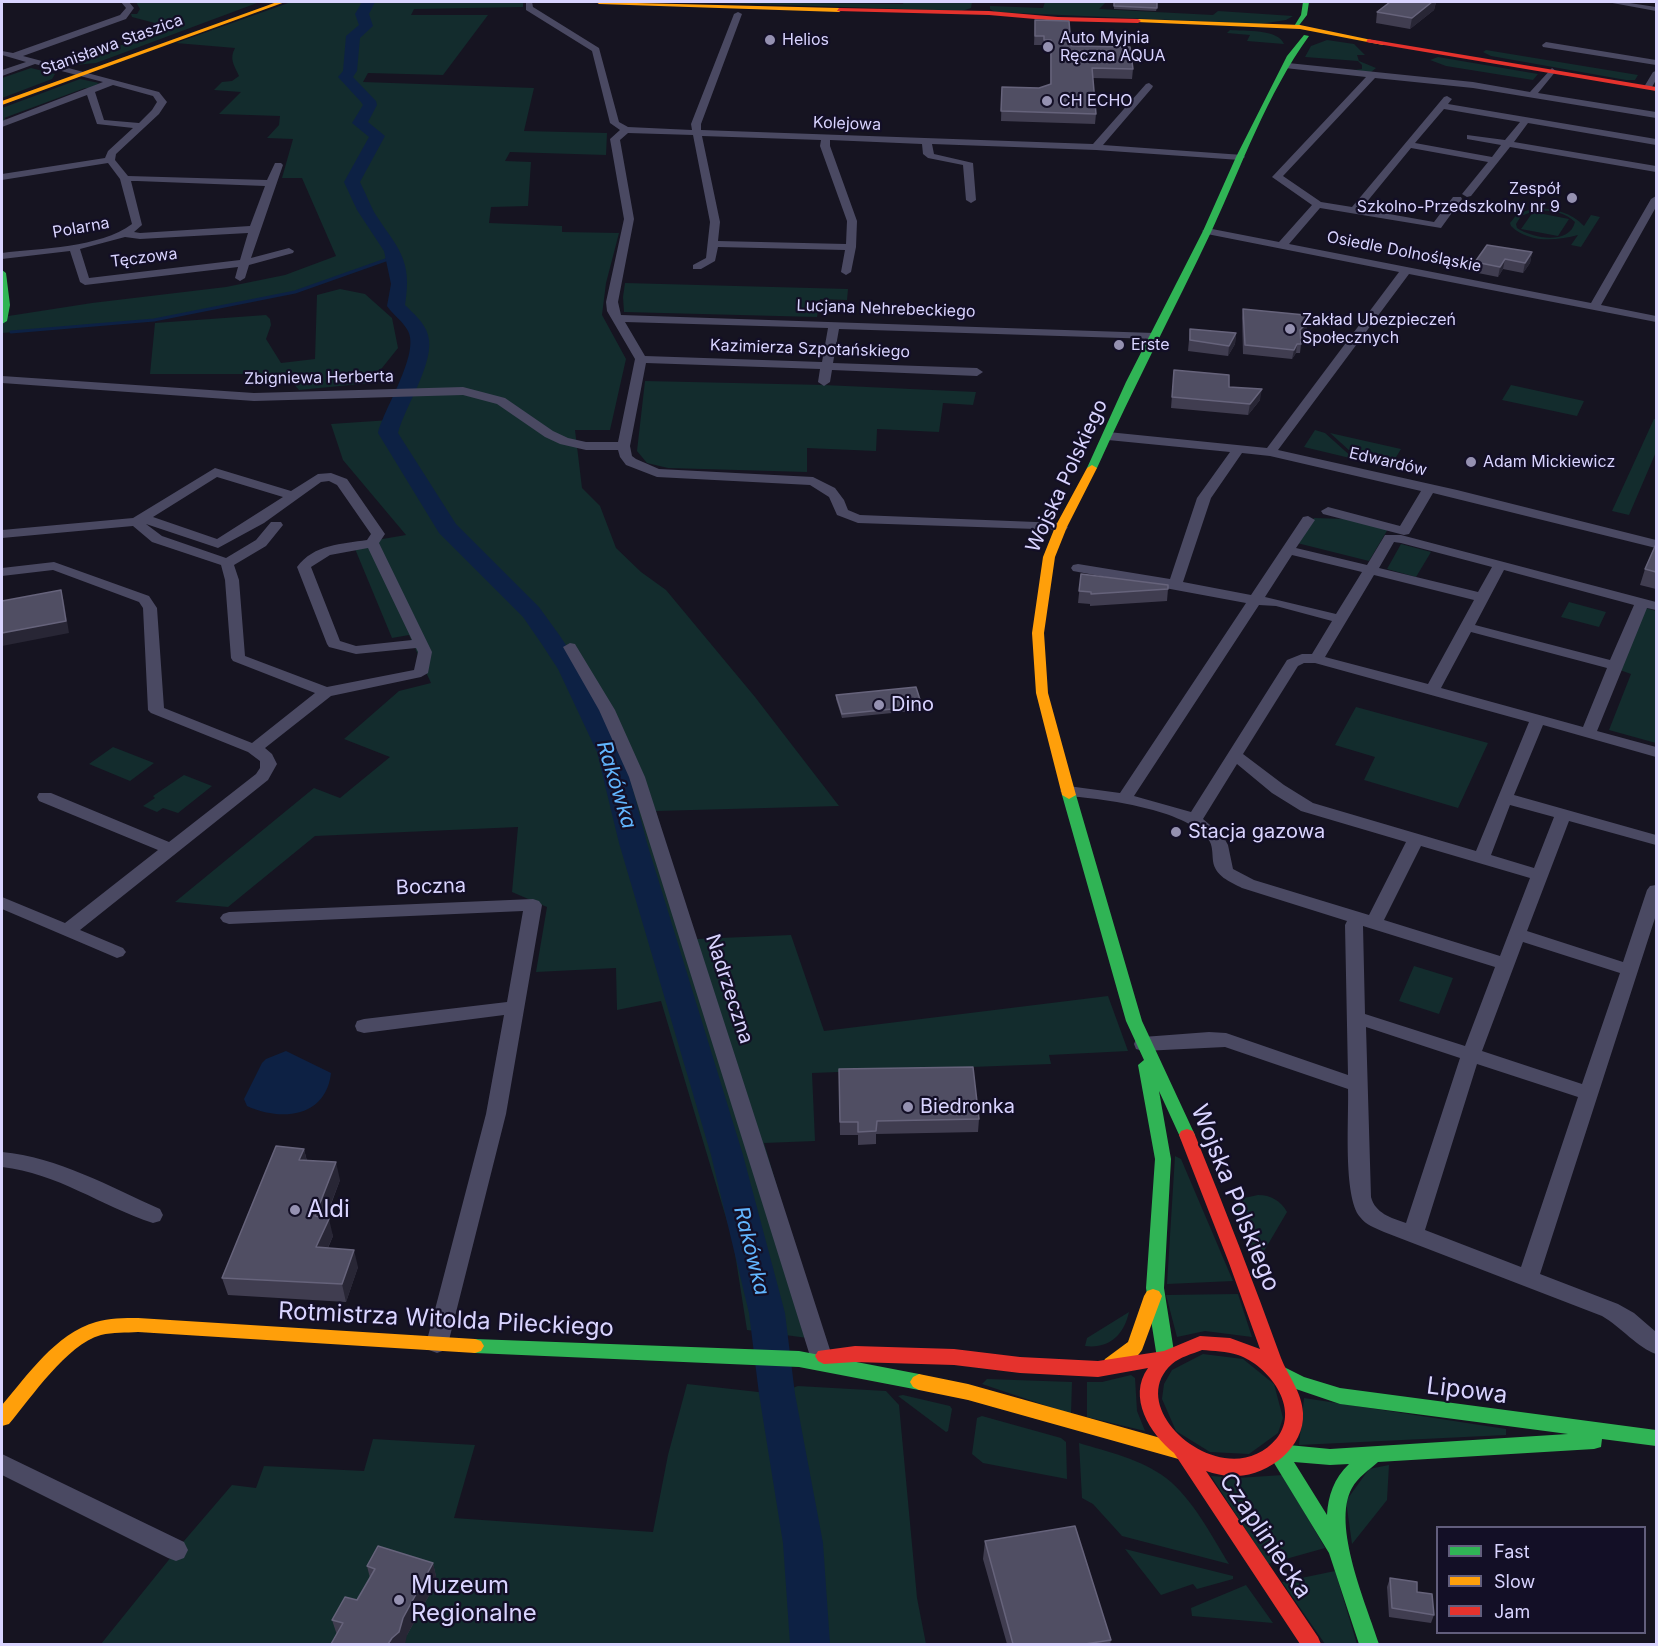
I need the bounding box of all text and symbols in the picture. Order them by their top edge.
street label: Stanisława Staszica [38,10,186,80]
place label: Auto Myjnia Ręczna AQUA [1060,28,1165,66]
place label: Helios [782,30,829,50]
marker: Helios [763,33,777,47]
marker: Auto Myjnia Ręczna AQUA [1041,40,1055,54]
place label: CH ECHO [1059,91,1133,111]
marker: CH ECHO [1040,94,1054,108]
street label: Kolejowa [813,113,881,135]
place label: Zespół Szkolno-Przedszkolny nr 9 [1357,179,1560,217]
marker: Zespół Szkolno-Przedszkolny nr 9 [1565,191,1579,205]
street label: Polarna [51,214,111,242]
street label: Osiedle Dolnośląskie [1325,228,1483,276]
street label: Tęczowa [109,244,179,272]
street label: Lucjana Nehrebeckiego [796,296,976,322]
place label: Zakład Ubezpieczeń Społecznych [1302,310,1456,348]
marker: Zakład Ubezpieczeń Społecznych [1283,322,1297,336]
place label: Erste [1131,335,1169,355]
street label: Kazimierza Szpotańskiego [710,336,910,362]
marker: Erste [1112,338,1126,352]
street label: Zbigniewa Herberta [244,367,394,389]
street label: Wojska Polskiego [1021,396,1113,556]
street label: Edwardów [1347,444,1429,480]
place label: Adam Mickiewicz [1483,452,1615,472]
marker: Adam Mickiewicz [1464,455,1478,469]
place label: Dino [891,693,934,717]
marker: Dino [872,698,886,712]
water label: Rakówka [591,738,641,832]
place label: Stacja gazowa [1188,820,1325,844]
marker: Stacja gazowa [1169,825,1183,839]
street label: Boczna [395,874,467,900]
street label: Nadrzeczna [700,931,758,1047]
place label: Biedronka [920,1095,1015,1119]
marker: Biedronka [901,1100,915,1114]
street label: Wojska Polskiego [1184,1100,1286,1296]
place label: Aldi [307,1196,350,1224]
marker: Aldi [288,1203,302,1217]
water label: Rakówka [728,1204,774,1298]
street label: Rotmistrza Witolda Pileckiego [277,1297,615,1343]
street label: Lipowa [1425,1372,1509,1410]
street label: Czapliniecka [1213,1468,1317,1604]
legend [1436,1526,1646,1634]
text: Fast [1494,1541,1530,1562]
text: Slow [1494,1571,1535,1592]
place label: Muzeum Regionalne [411,1572,537,1628]
marker: Muzeum Regionalne [392,1593,406,1607]
text: Jam [1494,1601,1530,1622]

